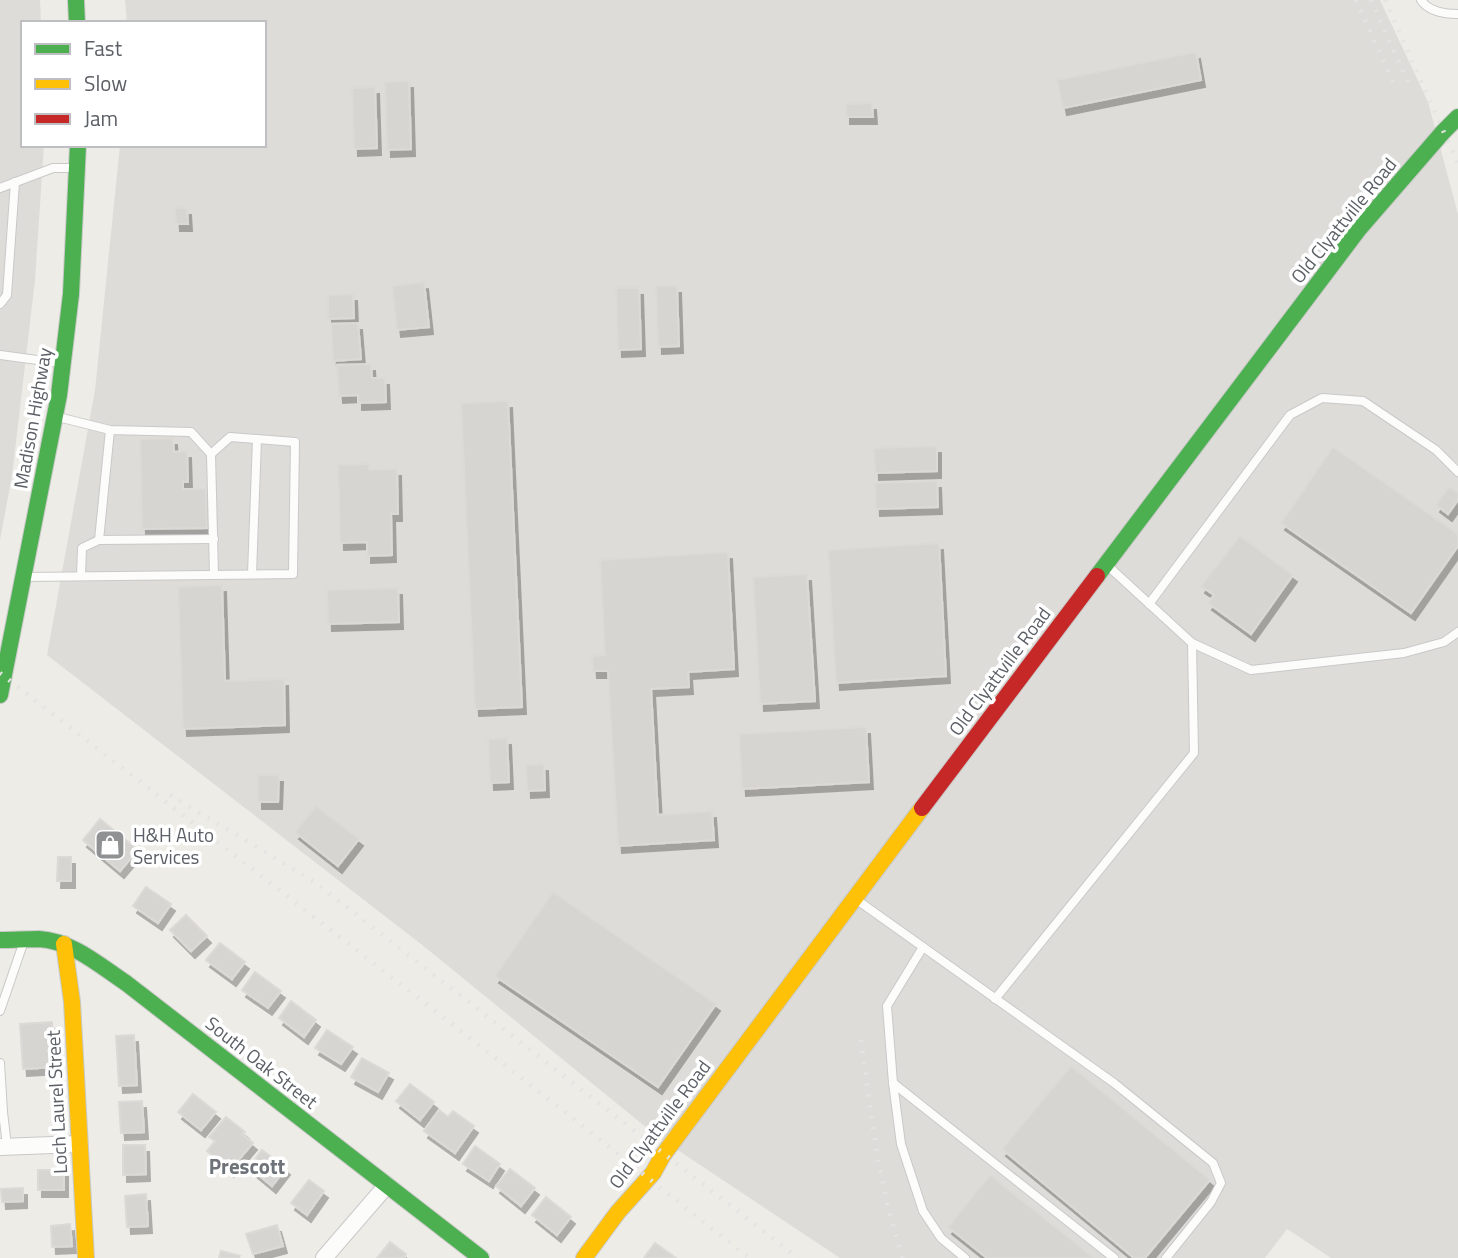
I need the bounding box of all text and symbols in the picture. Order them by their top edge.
legend [21,21,266,147]
text: Fast [84,32,123,64]
text: Slow [84,67,127,99]
text: Jam [84,102,118,134]
street label: Old Clyattville Road [1283,151,1403,289]
street label: Madison Highway [5,345,59,491]
street label: Old Clyattville Road [941,600,1057,742]
place label: H&H Auto Services [133,820,214,871]
shop icon: H&H Auto Services [93,828,127,862]
street label: South Oak Street [200,1009,325,1115]
street label: Loch Laurel Street [38,1029,74,1175]
street label: Old Clyattville Road [601,1053,717,1195]
district label: Prescott [209,1150,286,1182]

